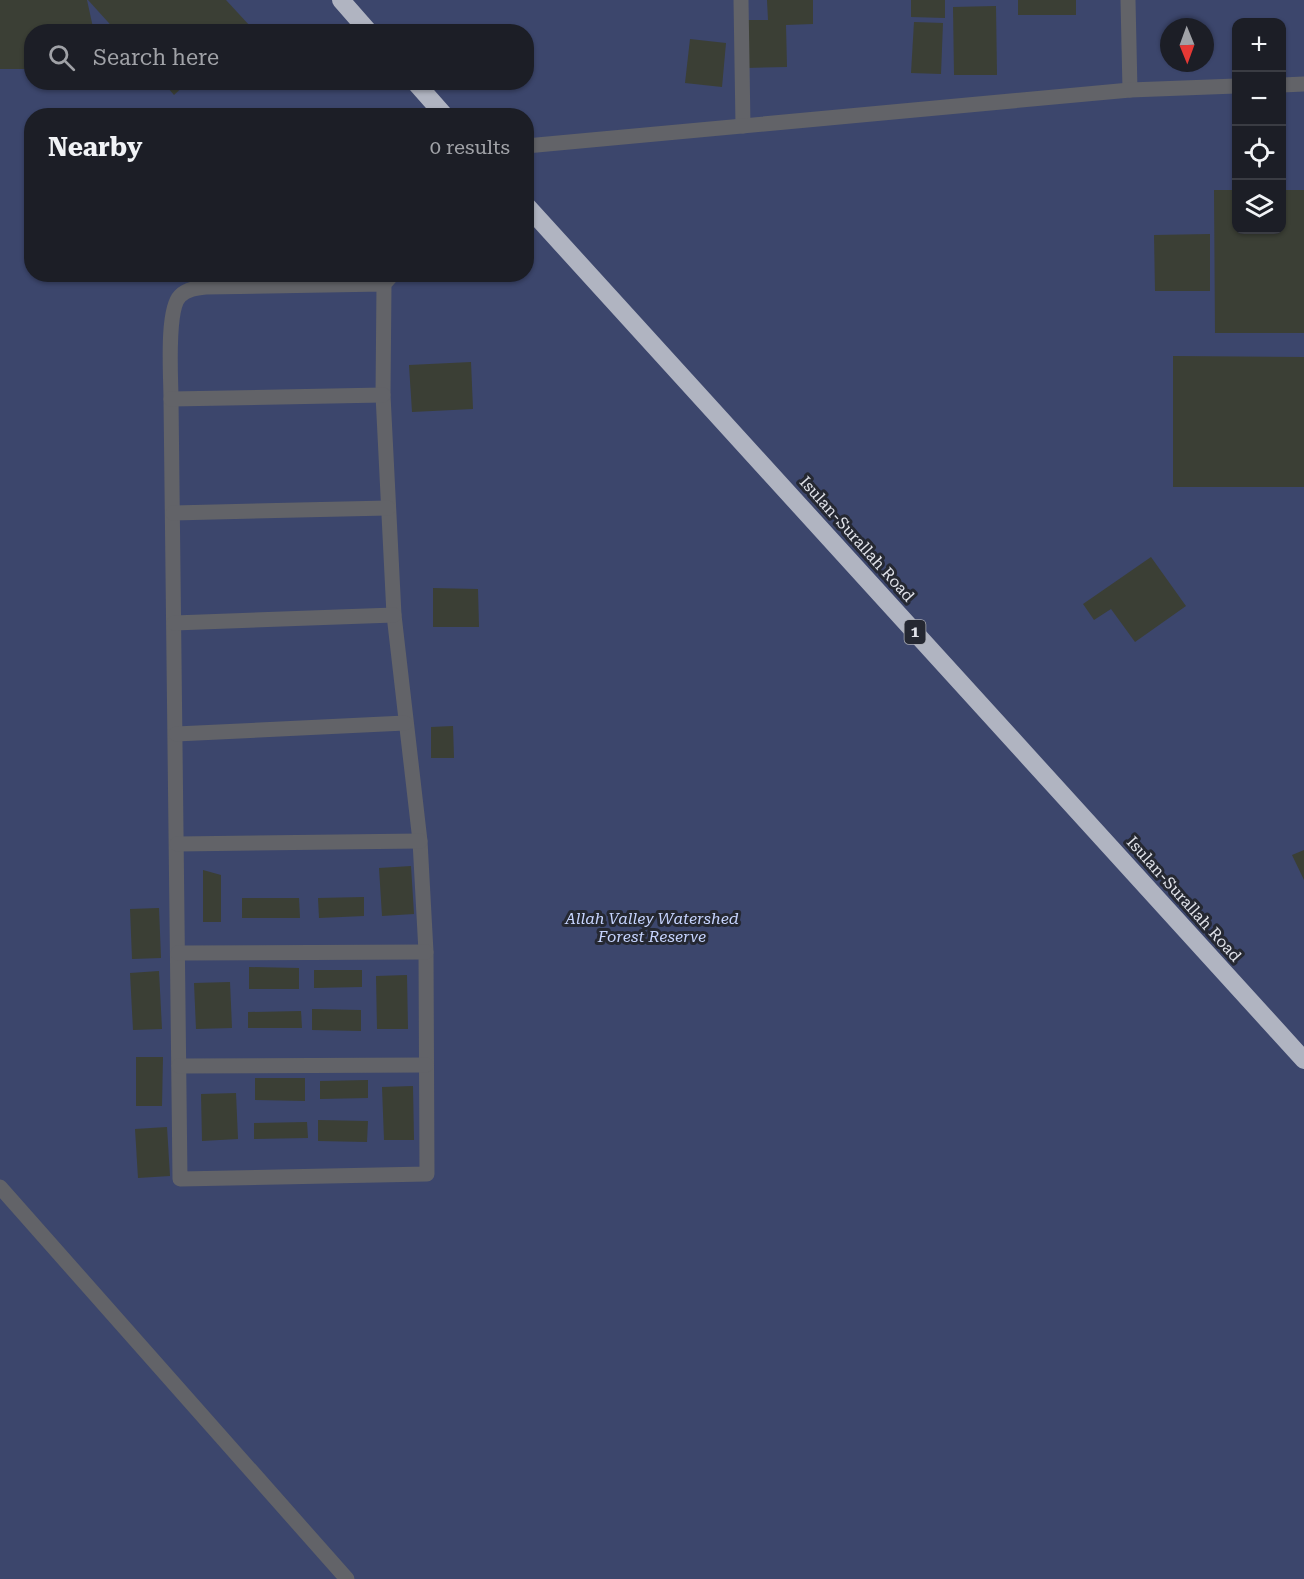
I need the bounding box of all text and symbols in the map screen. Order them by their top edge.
north arrow [1160,18,1214,72]
map controls [1232,18,1286,234]
button: + [1232,18,1286,72]
search box [24,24,534,90]
icon: search [45,41,78,74]
text: Search here [93,45,219,70]
button: − [1232,72,1286,126]
button: locate [1232,126,1286,180]
text: Nearby [48,132,142,162]
text: 0 results [430,135,510,159]
button: layers [1232,180,1286,234]
street label: Isulan-Surallah Road [796,473,918,605]
road number: 1 [904,620,926,644]
street label: Isulan-Surallah Road [1123,833,1245,965]
park label: Allah Valley Watershed Forest Reserve [564,909,739,946]

